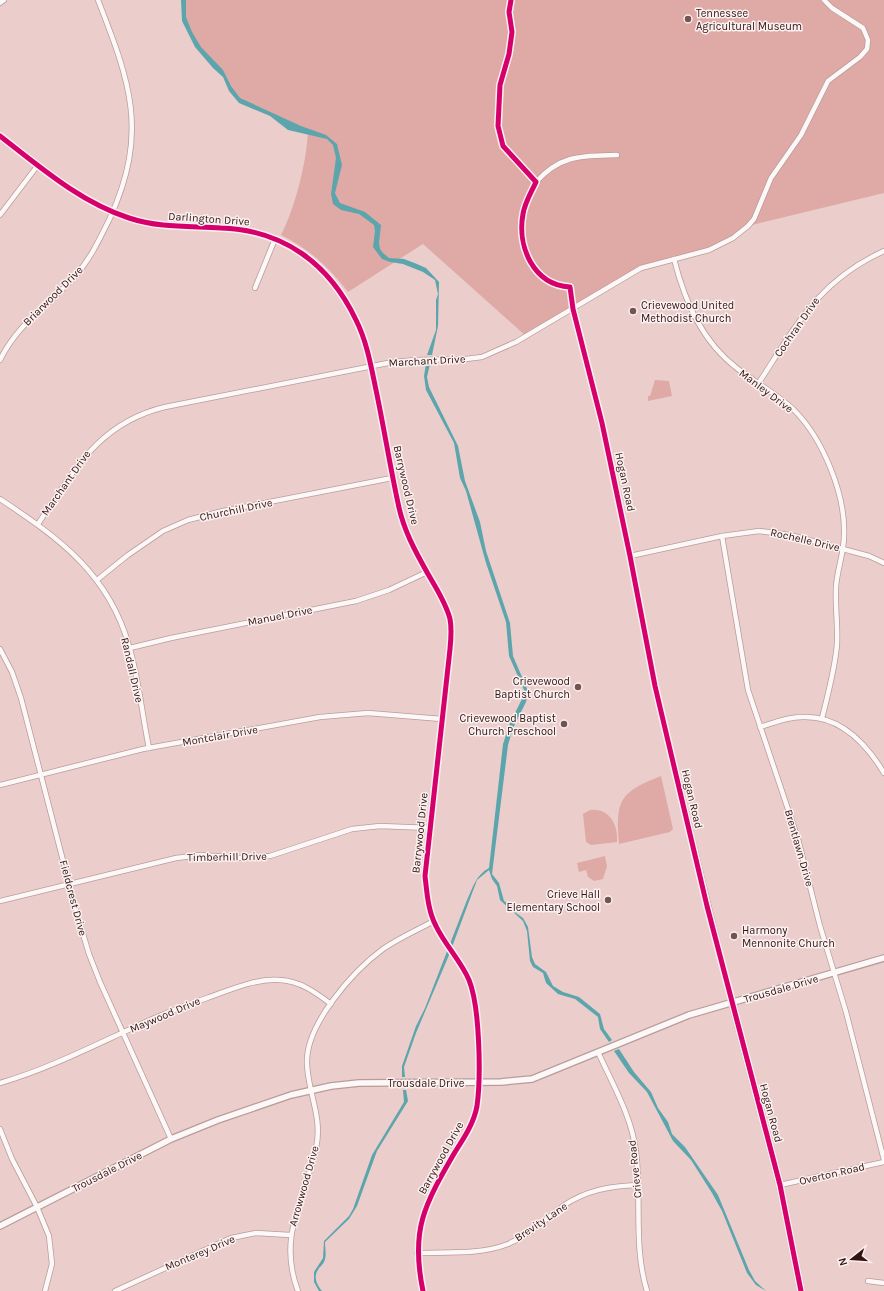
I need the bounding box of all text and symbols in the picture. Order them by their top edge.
place label: Tennessee Agricultural Museum [696,7,802,33]
marker: Tennessee Agricultural Museum [683,14,693,24]
street label: Darlington Drive [168,210,250,228]
street label: Briarwood Drive [20,263,86,329]
street label: Cochran Drive [772,294,823,359]
place label: Crievewood United Methodist Church [641,299,734,325]
marker: Crievewood United Methodist Church [628,306,638,316]
street label: Marchant Drive [388,352,466,370]
street label: Manley Drive [736,366,796,416]
street label: Barrywood Drive [391,444,421,526]
street label: Marchant Drive [39,448,94,518]
street label: Hogan Road [612,451,638,513]
street label: Churchill Drive [198,496,274,524]
street label: Rochelle Drive [769,526,841,554]
street label: Manuel Drive [247,603,314,629]
street label: Randall Drive [118,636,146,704]
place label: Crievewood Baptist Church [494,675,570,701]
marker: Crievewood Baptist Church [573,682,583,692]
place label: Crievewood Baptist Church Preschool [459,712,556,738]
marker: Crievewood Baptist Church Preschool [559,719,569,729]
street label: Montclair Drive [181,723,259,749]
street label: Hogan Road [679,768,705,830]
street label: Barrywood Drive [409,792,431,874]
street label: Brentlawn Drive [782,808,816,888]
street label: Timberhill Drive [187,850,267,864]
street label: Fieldcrest Drive [57,859,89,938]
place label: Crieve Hall Elementary School [507,888,600,914]
marker: Crieve Hall Elementary School [603,895,613,905]
place label: Harmony Mennonite Church [742,924,835,950]
marker: Harmony Mennonite Church [729,931,739,941]
street label: Trousdale Drive [742,972,820,1006]
street label: Maywood Drive [128,994,203,1036]
street label: Trousdale Drive [388,1077,465,1090]
street label: Hogan Road [757,1082,785,1144]
street label: Barrywood Drive [416,1119,466,1196]
street label: Crieve Road [625,1139,645,1199]
street label: Arrowwood Drive [286,1144,322,1228]
street label: Trousdale Drive [70,1149,144,1195]
street label: Overton Road [798,1160,866,1188]
street label: Brevity Lane [512,1199,570,1244]
street label: Monterey Drive [163,1232,237,1274]
north arrow [832,1239,872,1279]
text: N [836,1256,850,1267]

